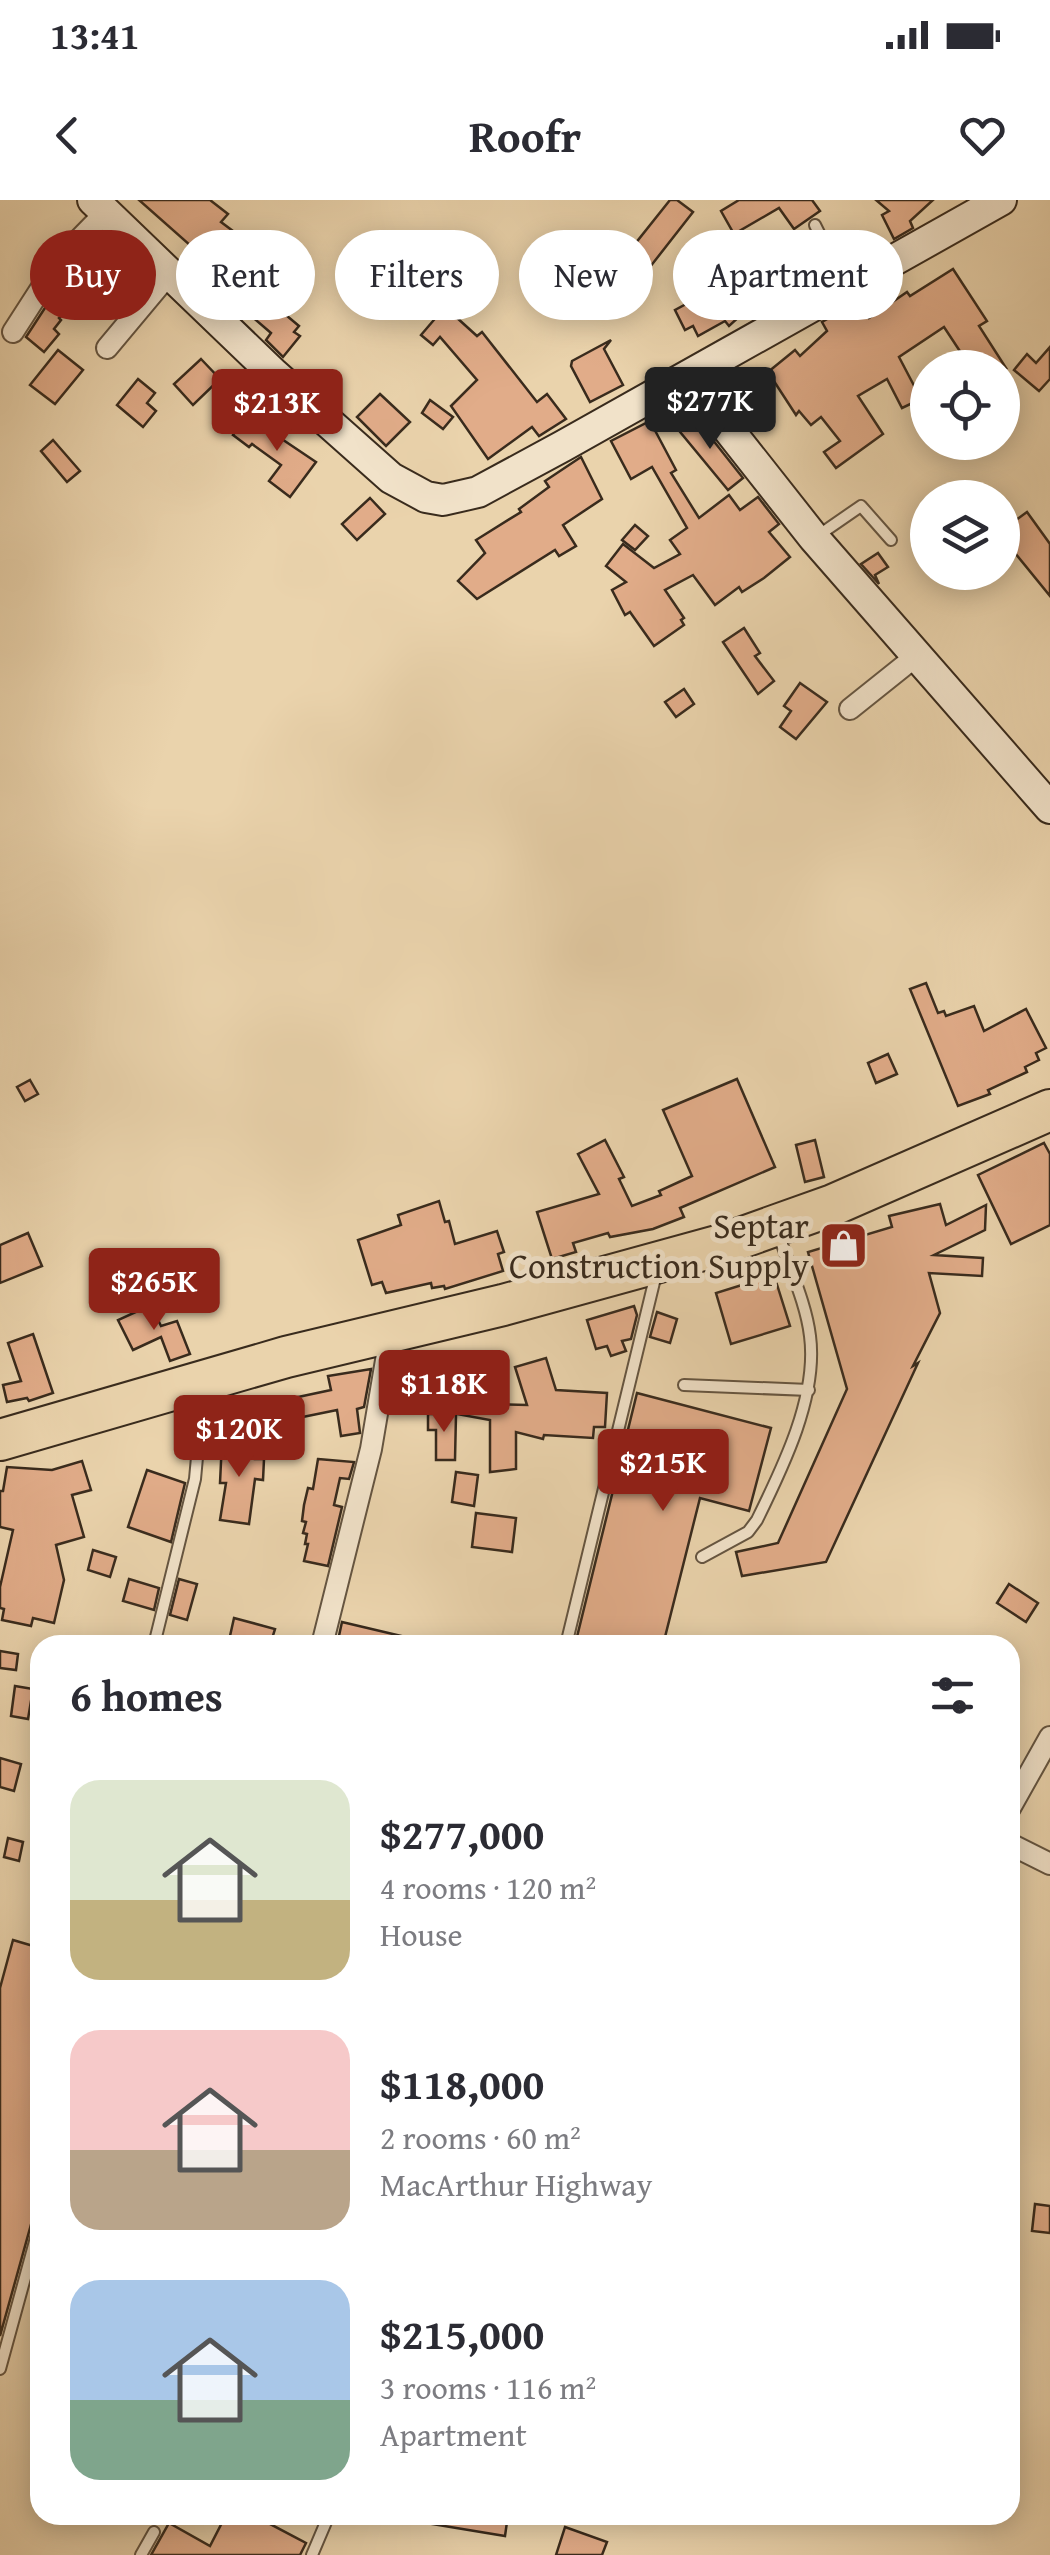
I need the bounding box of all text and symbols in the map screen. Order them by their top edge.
text: 13:41 [50,7,140,63]
text: Roofr [469,103,581,168]
icon: back [40,108,95,163]
icon: heart [955,108,1010,163]
chip: Buy [30,230,156,320]
chip: Rent [176,230,315,320]
chip: Filters [335,230,499,320]
chip: New [519,230,653,320]
chip: Apartment [673,230,903,320]
map controls [910,350,1020,590]
button: locate [910,350,1020,460]
pin: $277K [640,367,780,452]
pin: $213K [207,369,347,454]
text: $277K [667,376,753,423]
text: $213K [234,378,320,425]
button: layers [910,480,1020,590]
place label: Septar Construction Supply [509,1200,810,1291]
shop icon: Septar Construction Supply [818,1219,870,1271]
pin: $265K [84,1248,224,1333]
text: $265K [111,1257,197,1304]
pin: $118K [374,1350,514,1435]
text: $118K [401,1359,487,1406]
pin: $120K [169,1395,309,1480]
text: $120K [196,1404,282,1451]
pin: $215K [593,1429,733,1514]
text: $215K [620,1438,706,1485]
text: 6 homes [70,1665,223,1726]
icon: filters [925,1668,980,1723]
text: $277,000 [380,1803,544,1864]
icon: home [150,1820,270,1940]
text: 4 rooms · 120 m² [380,1864,596,1911]
text: House [380,1911,463,1958]
text: $118,000 [380,2053,544,2114]
icon: home [150,2070,270,2190]
text: 2 rooms · 60 m² [380,2114,581,2161]
text: MacArthur Highway [380,2161,652,2208]
text: $215,000 [380,2303,544,2364]
icon: home [150,2320,270,2440]
text: 3 rooms · 116 m² [380,2364,596,2411]
text: Apartment [380,2411,527,2458]

